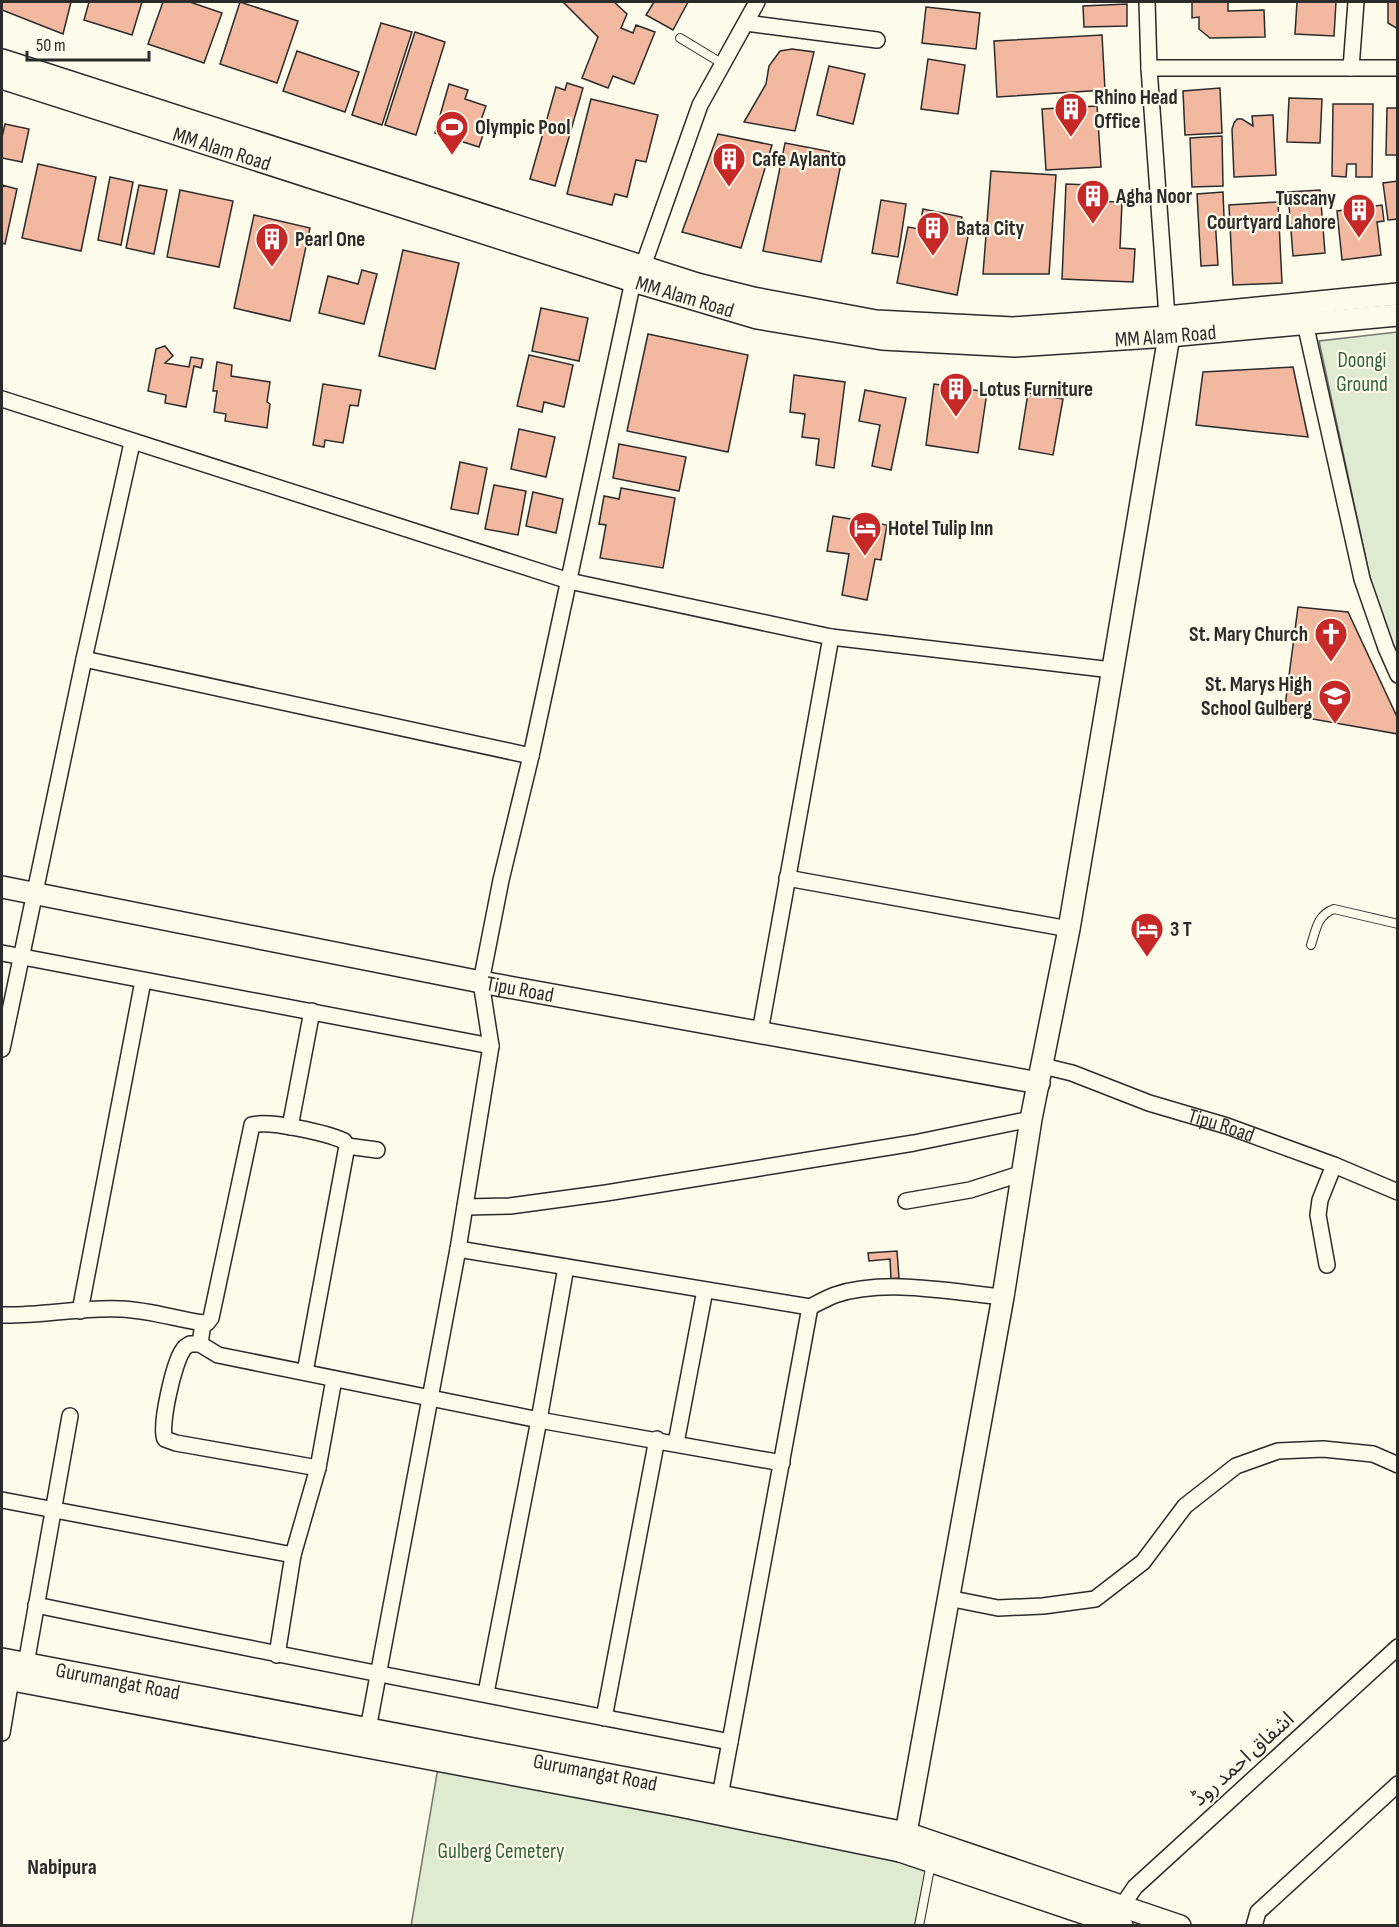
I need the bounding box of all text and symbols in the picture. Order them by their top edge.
scale bar [27,24,148,62]
text: 50 m [36,35,66,56]
place label: Rhino Head Office [1094,85,1178,134]
building icon: Rhino Head Office [1053,91,1089,138]
sports icon: Olympic Pool [434,109,470,156]
place label: Olympic Pool [475,115,570,140]
street label: MM Alam Road [170,121,274,176]
building icon: Cafe Aylanto [711,141,747,188]
place label: Cafe Aylanto [752,147,846,172]
building icon: Agha Noor [1075,178,1111,225]
place label: Agha Noor [1115,184,1193,209]
place label: Tuscany Courtyard Lahore [1207,186,1336,235]
building icon: Tuscany Courtyard Lahore [1341,192,1377,239]
building icon: Bata City [915,210,951,257]
place label: Bata City [956,216,1025,241]
building icon: Pearl One [254,221,290,268]
place label: Pearl One [295,227,365,252]
street label: MM Alam Road [633,270,737,323]
street label: MM Alam Road [1114,319,1217,352]
park label: Doongi Ground [1336,348,1388,397]
building icon: Lotus Furniture [938,371,974,418]
place label: Lotus Furniture [979,377,1093,402]
hotel icon: Hotel Tulip Inn [847,510,883,557]
place label: Hotel Tulip Inn [888,516,993,541]
church icon: St. Mary Church [1313,616,1349,663]
place label: St. Mary Church [1189,622,1308,647]
place label: St. Marys High School Gulberg [1201,672,1312,721]
school or university icon: St. Marys High School Gulberg [1317,678,1353,725]
hotel icon: 3 T [1129,911,1165,958]
place label: 3 T [1170,917,1192,942]
street label: Tipu Road [484,971,556,1007]
street label: Tipu Road [1185,1103,1258,1147]
street label: Gurumangat Road [54,1657,182,1705]
street label: اشفاق احمد روڈ [1187,1707,1299,1811]
street label: Gurumangat Road [531,1748,659,1796]
park label: Gulberg Cemetery [438,1839,564,1864]
district label: Nabipura [27,1854,97,1881]

